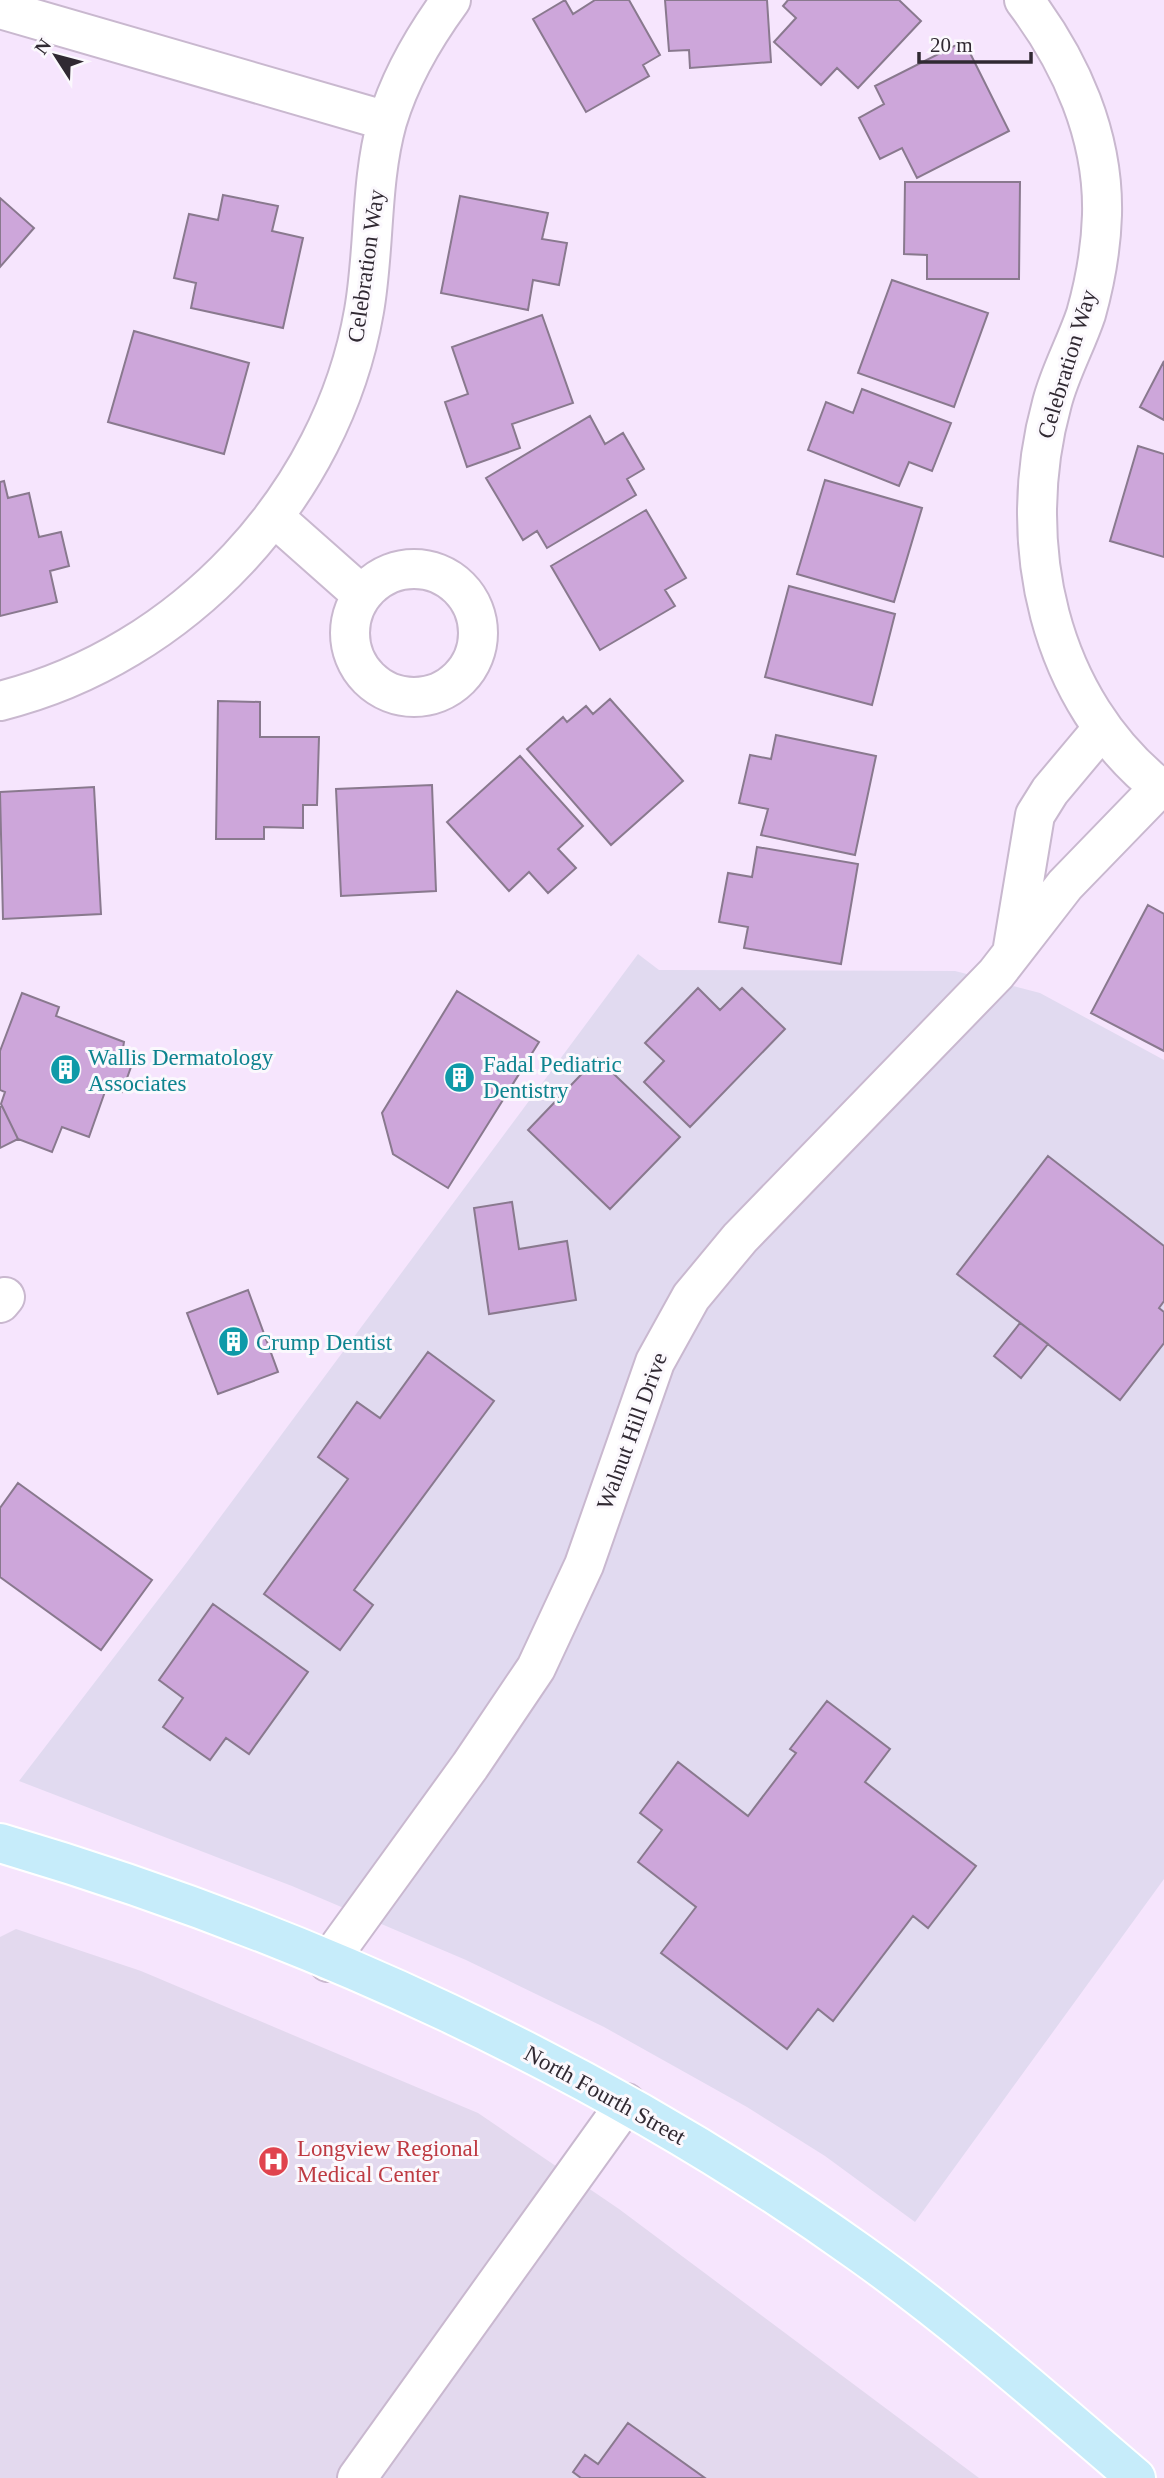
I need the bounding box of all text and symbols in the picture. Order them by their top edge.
north arrow [21,21,91,91]
scale bar [919,21,1031,65]
text: 20 m [930,33,973,57]
text: N [30,34,55,58]
street label: Celebration Way [343,187,389,344]
street label: Celebration Way [1033,286,1102,441]
place label: Wallis Dermatology Associates [88,1045,274,1096]
place label: Fadal Pediatric Dentistry [483,1052,622,1103]
building icon: Wallis Dermatology Associates [48,1053,82,1087]
building icon: Fadal Pediatric Dentistry [443,1060,477,1094]
building icon: Crump Dentist [216,1325,250,1359]
place label: Crump Dentist [256,1330,393,1355]
street label: Walnut Hill Drive [592,1349,672,1513]
street label: North Fourth Street [520,2040,690,2150]
place label: Longview Regional Medical Center [297,2136,479,2187]
hospital icon: Longview Regional Medical Center [257,2144,291,2178]

